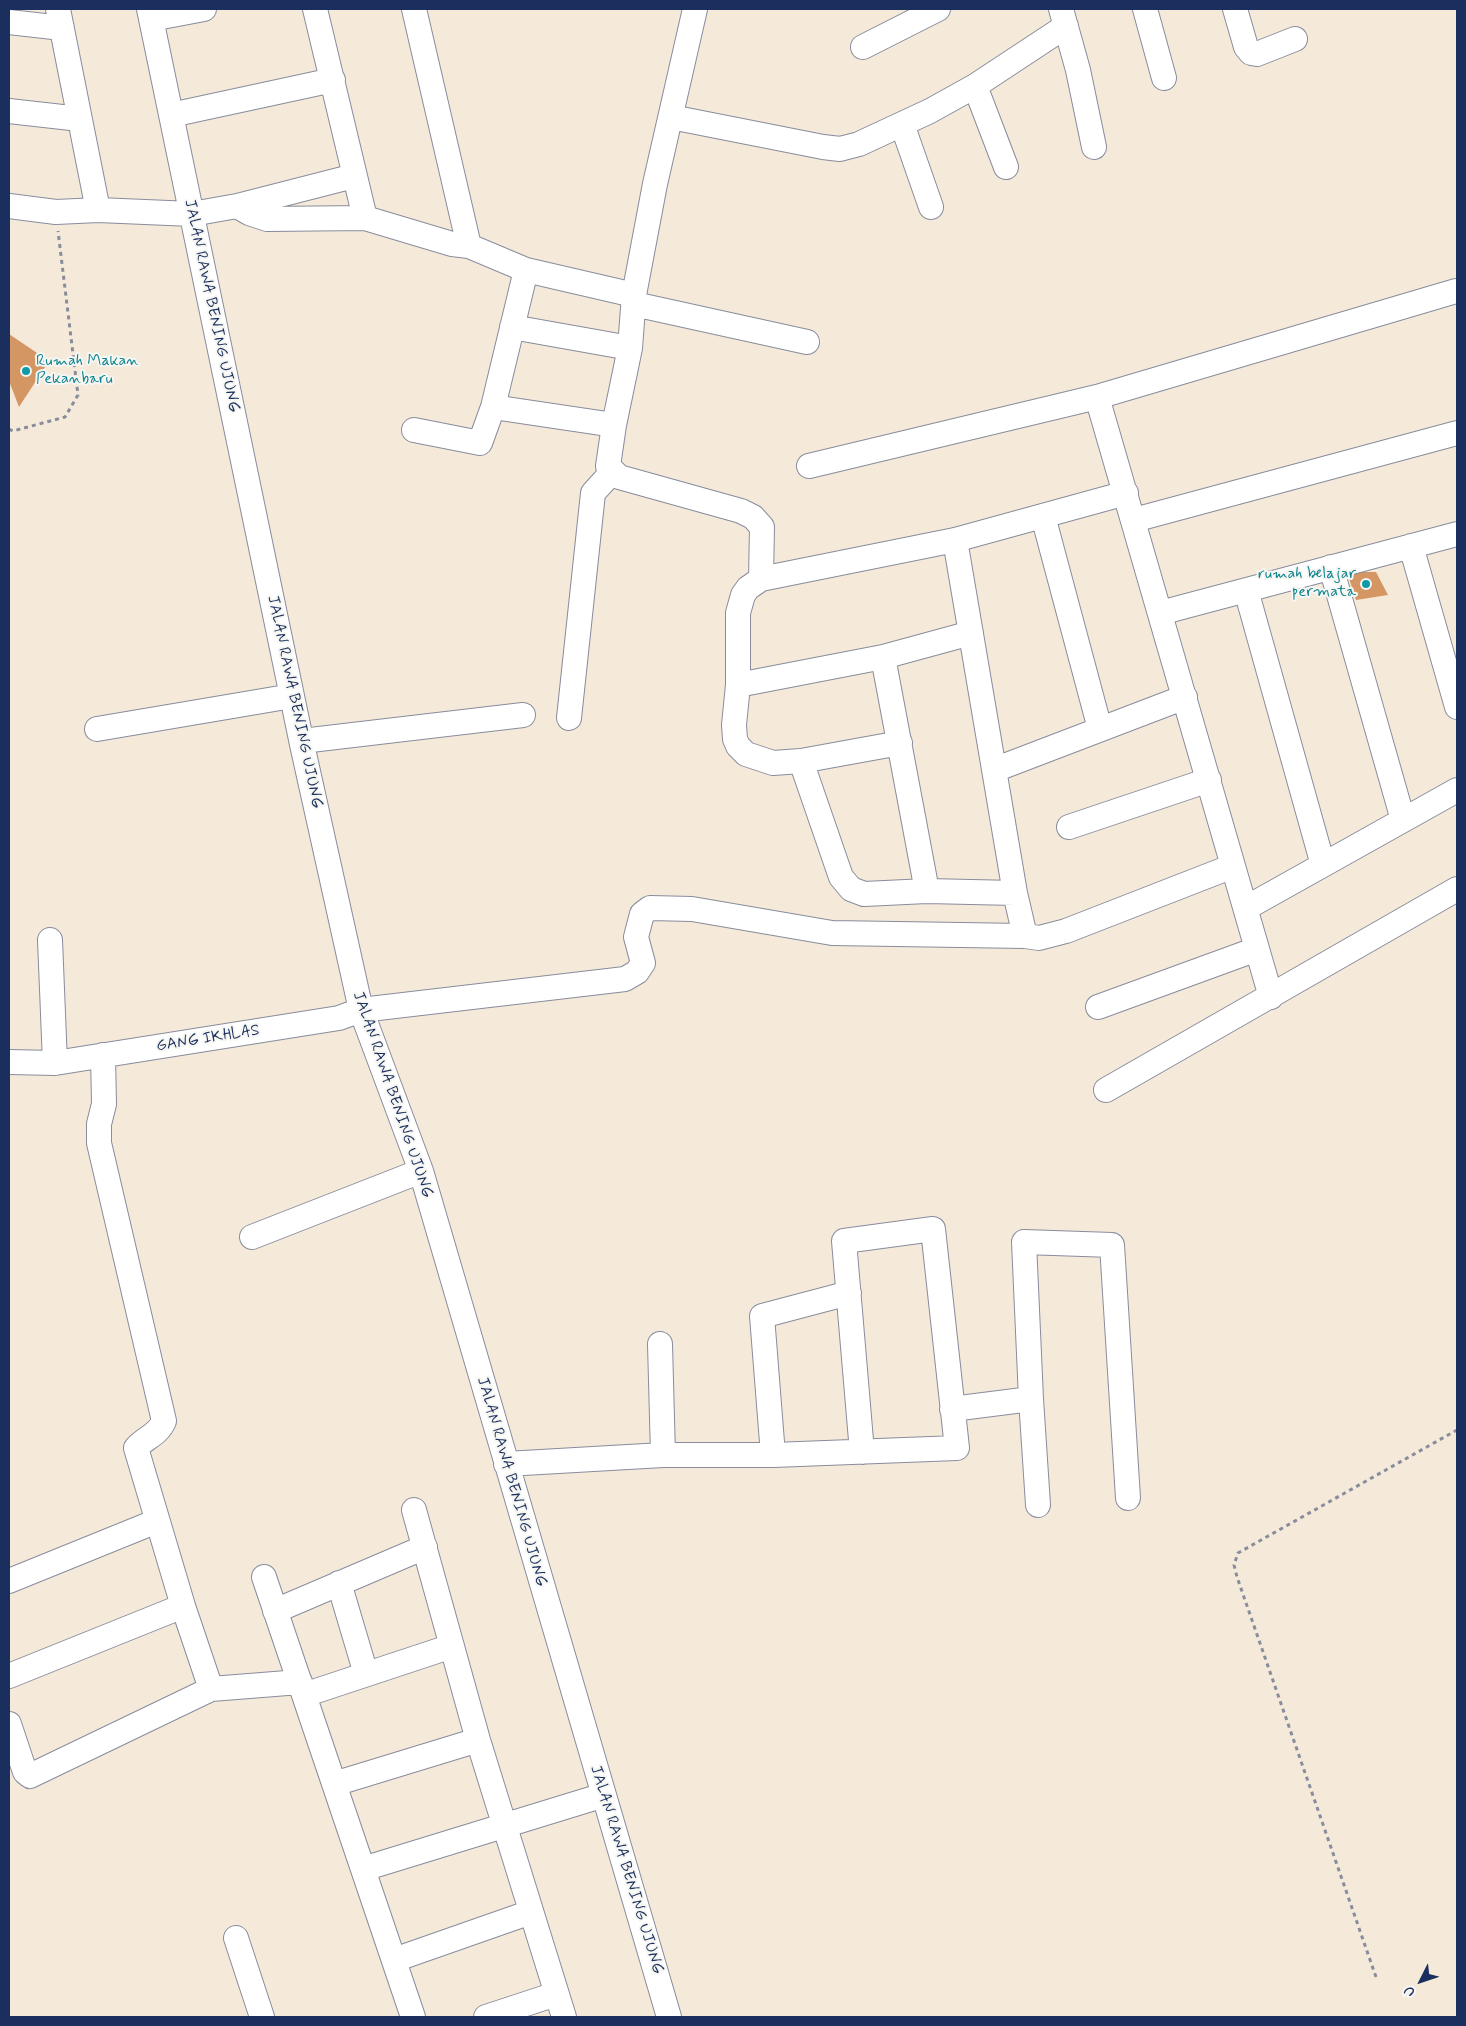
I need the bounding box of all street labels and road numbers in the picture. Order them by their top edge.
street label: JALAN RAWA BENING UJUNG [179,198,243,414]
street label: JALAN RAWA BENING UJUNG [262,594,326,810]
street label: JALAN RAWA BENING UJUNG [348,989,436,1201]
street label: GANG IKHLAS [155,1021,261,1057]
street label: JALAN RAWA BENING UJUNG [472,1375,550,1589]
street label: JALAN RAWA BENING UJUNG [585,1763,667,1977]

